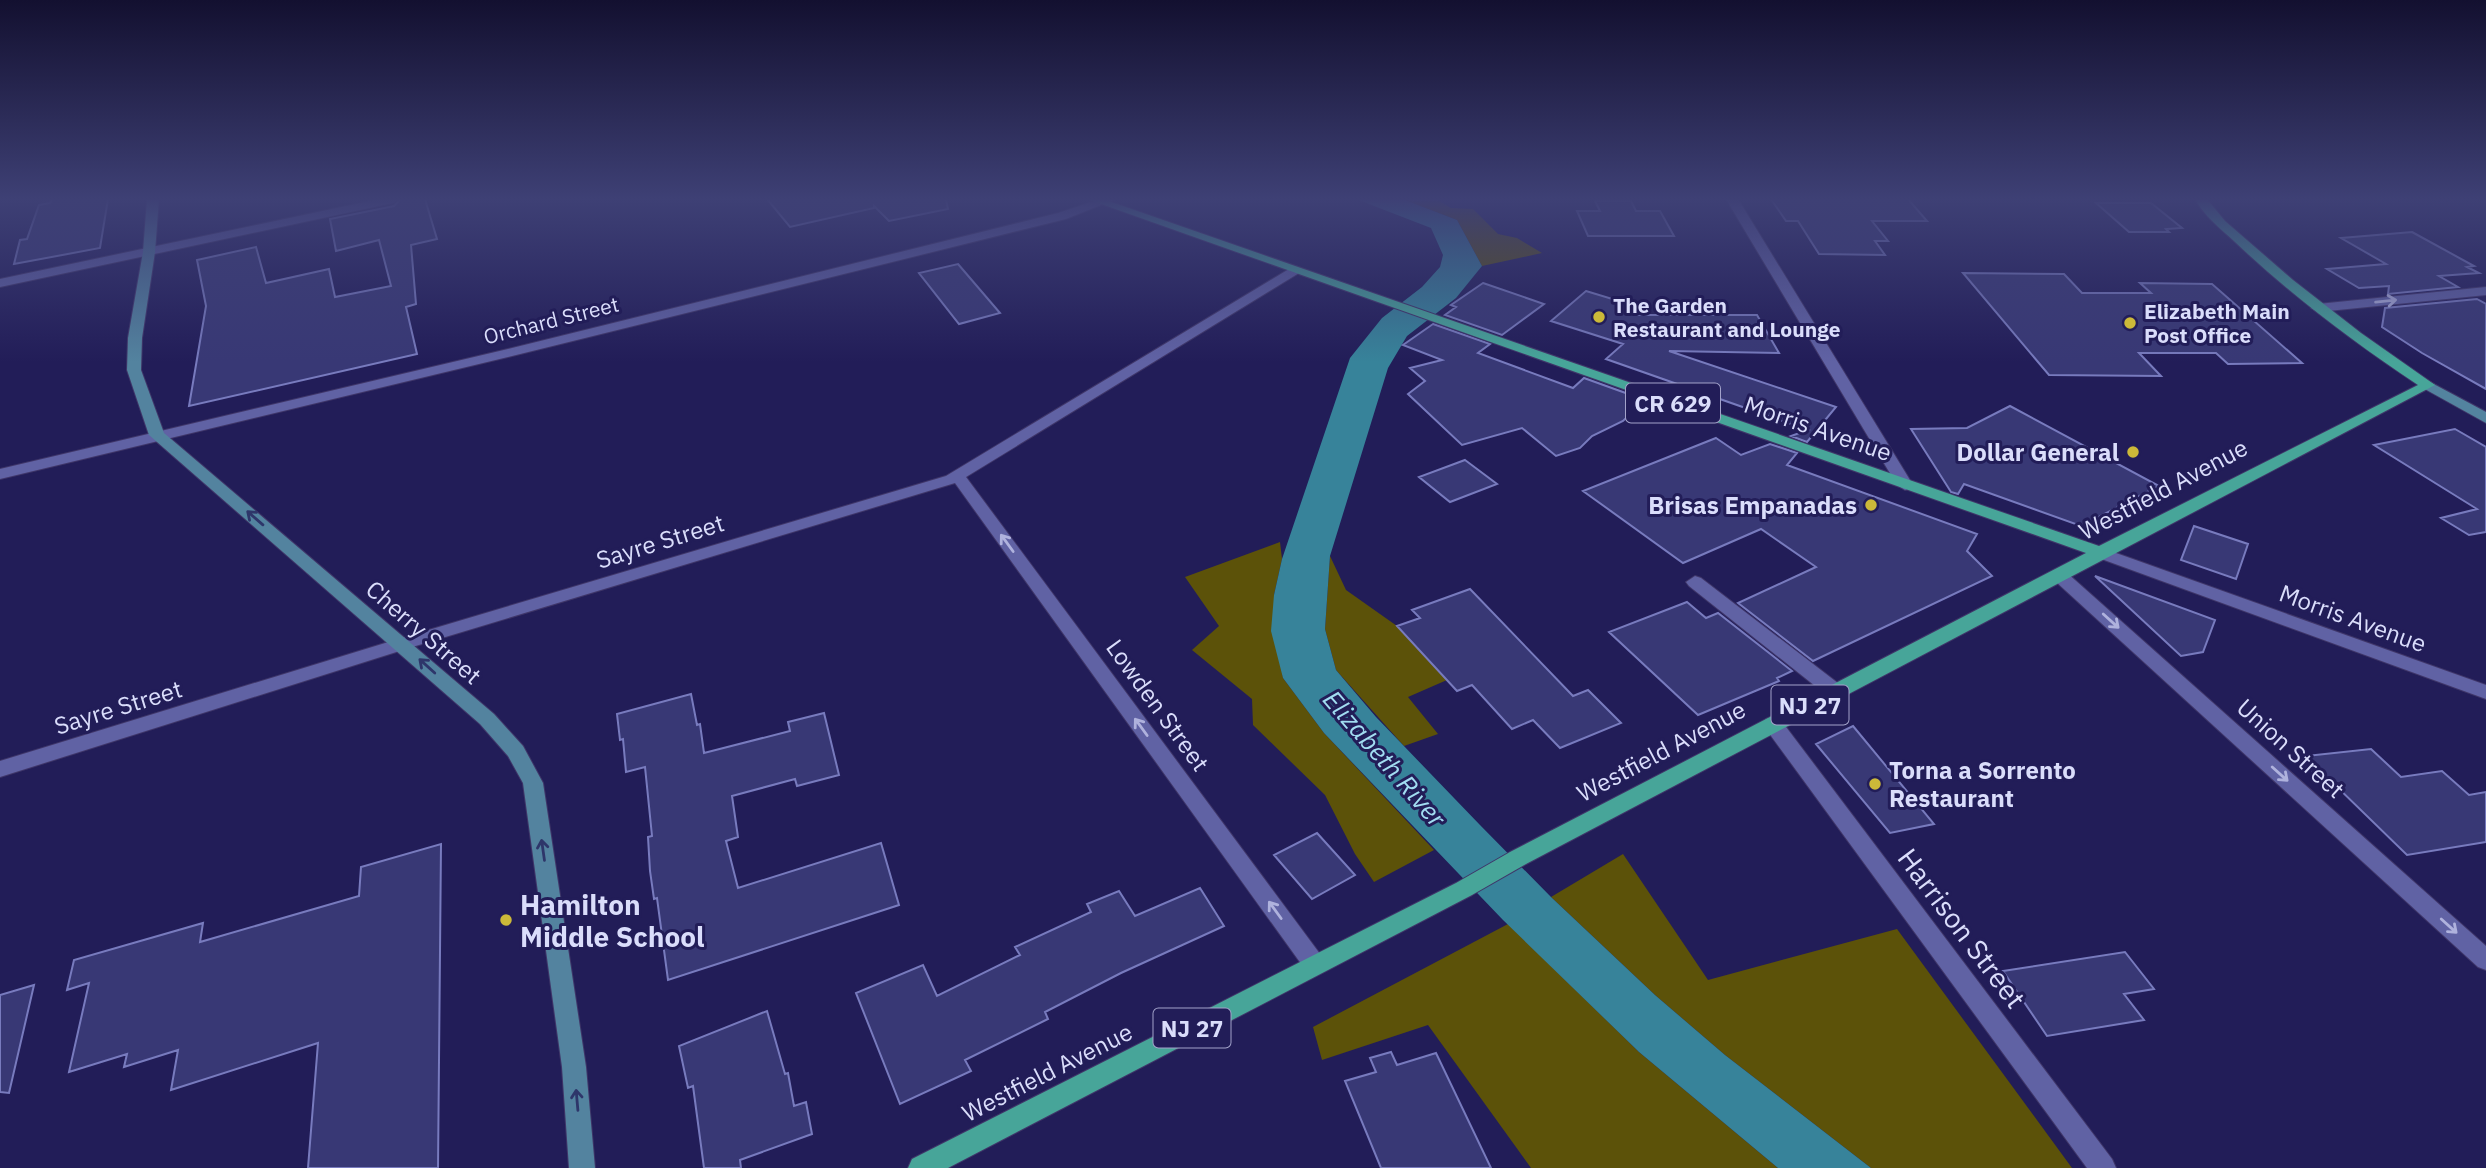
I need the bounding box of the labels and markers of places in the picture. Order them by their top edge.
place label: The Garden Restaurant and Lounge [1613,291,1841,343]
place label: Elizabeth Main Post Office [2144,297,2290,349]
marker: The Garden Restaurant and Lounge [1591,309,1607,325]
marker: Elizabeth Main Post Office [2122,315,2138,331]
place label: Dollar General [1957,436,2119,468]
marker: Dollar General [2125,444,2141,460]
place label: Brisas Empanadas [1648,489,1857,521]
marker: Brisas Empanadas [1863,497,1879,513]
place label: Torna a Sorrento Restaurant [1889,754,2076,814]
marker: Torna a Sorrento Restaurant [1867,776,1883,792]
place label: Hamilton Middle School [520,886,705,955]
marker: Hamilton Middle School [498,912,514,928]

